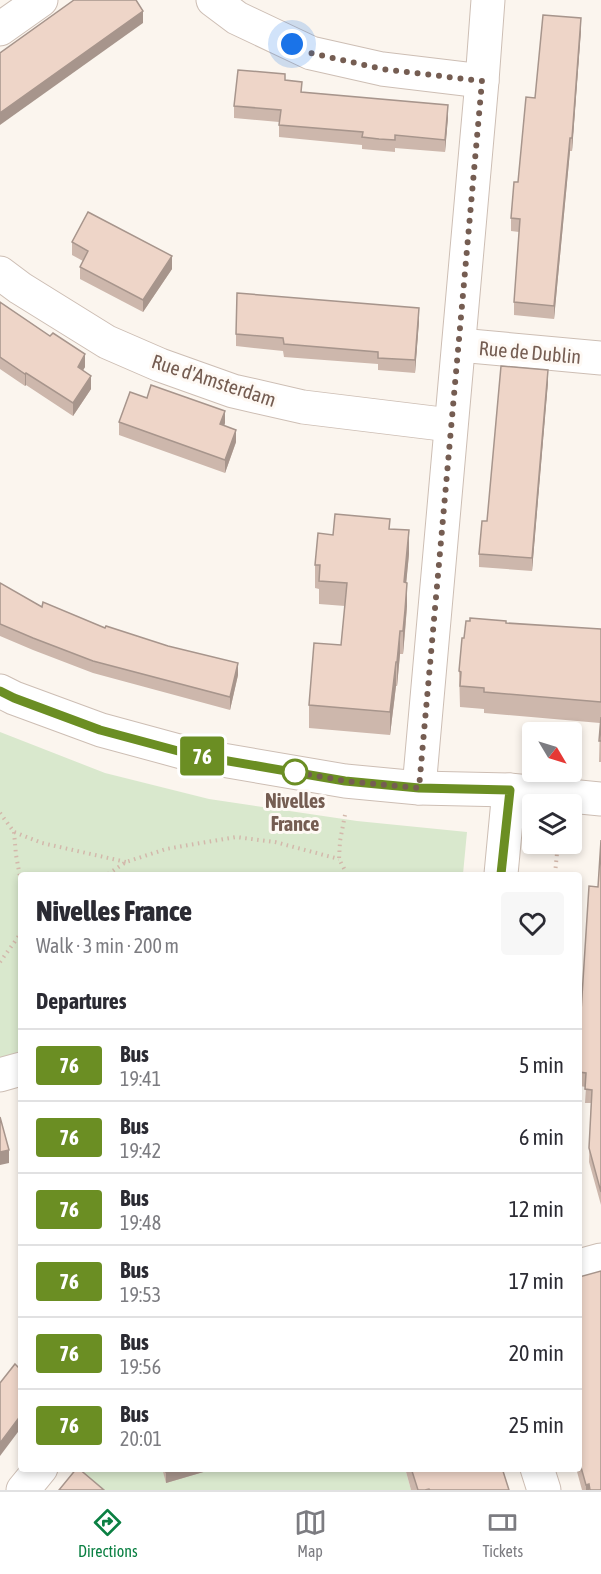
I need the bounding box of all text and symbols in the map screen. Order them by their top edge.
your location [277,29,307,59]
street label: Rue de Dublin [478,336,582,368]
street label: Rue d'Amsterdam [149,349,279,411]
north arrow [522,722,582,782]
map controls [522,722,582,854]
line badge: 76 [175,736,229,776]
text: 76 [192,744,212,768]
marker: Nivelles France [282,759,308,785]
place label: Nivelles France [265,789,325,835]
button: layers [522,794,582,854]
button: heart [501,892,564,955]
text: Nivelles France [36,895,192,927]
text: Walk · 3 min · 200 m [36,934,179,957]
text: Departures [36,988,126,1014]
text: Bus [120,1041,149,1067]
text: 5 min [519,1052,564,1078]
text: 76 [59,1053,79,1077]
text: 19:41 [120,1067,161,1090]
text: Bus [120,1113,149,1139]
text: 6 min [519,1124,564,1150]
text: 76 [59,1125,79,1149]
text: 19:42 [120,1139,161,1162]
text: Bus [120,1185,149,1211]
text: 12 min [509,1196,564,1222]
text: 76 [59,1197,79,1221]
text: 19:48 [120,1211,161,1234]
text: Bus [120,1257,149,1283]
text: 17 min [509,1268,564,1294]
text: 76 [59,1269,79,1293]
text: 19:53 [120,1283,161,1306]
text: Bus [120,1329,149,1355]
text: 20 min [509,1340,564,1366]
text: 76 [59,1341,79,1365]
text: 19:56 [120,1355,161,1378]
text: Bus [120,1401,149,1427]
text: 25 min [509,1412,564,1438]
text: 76 [59,1413,79,1437]
text: 20:01 [120,1427,162,1450]
tab: Directions [78,1506,138,1560]
tab: Map [294,1506,327,1560]
tab: Tickets [482,1506,523,1560]

